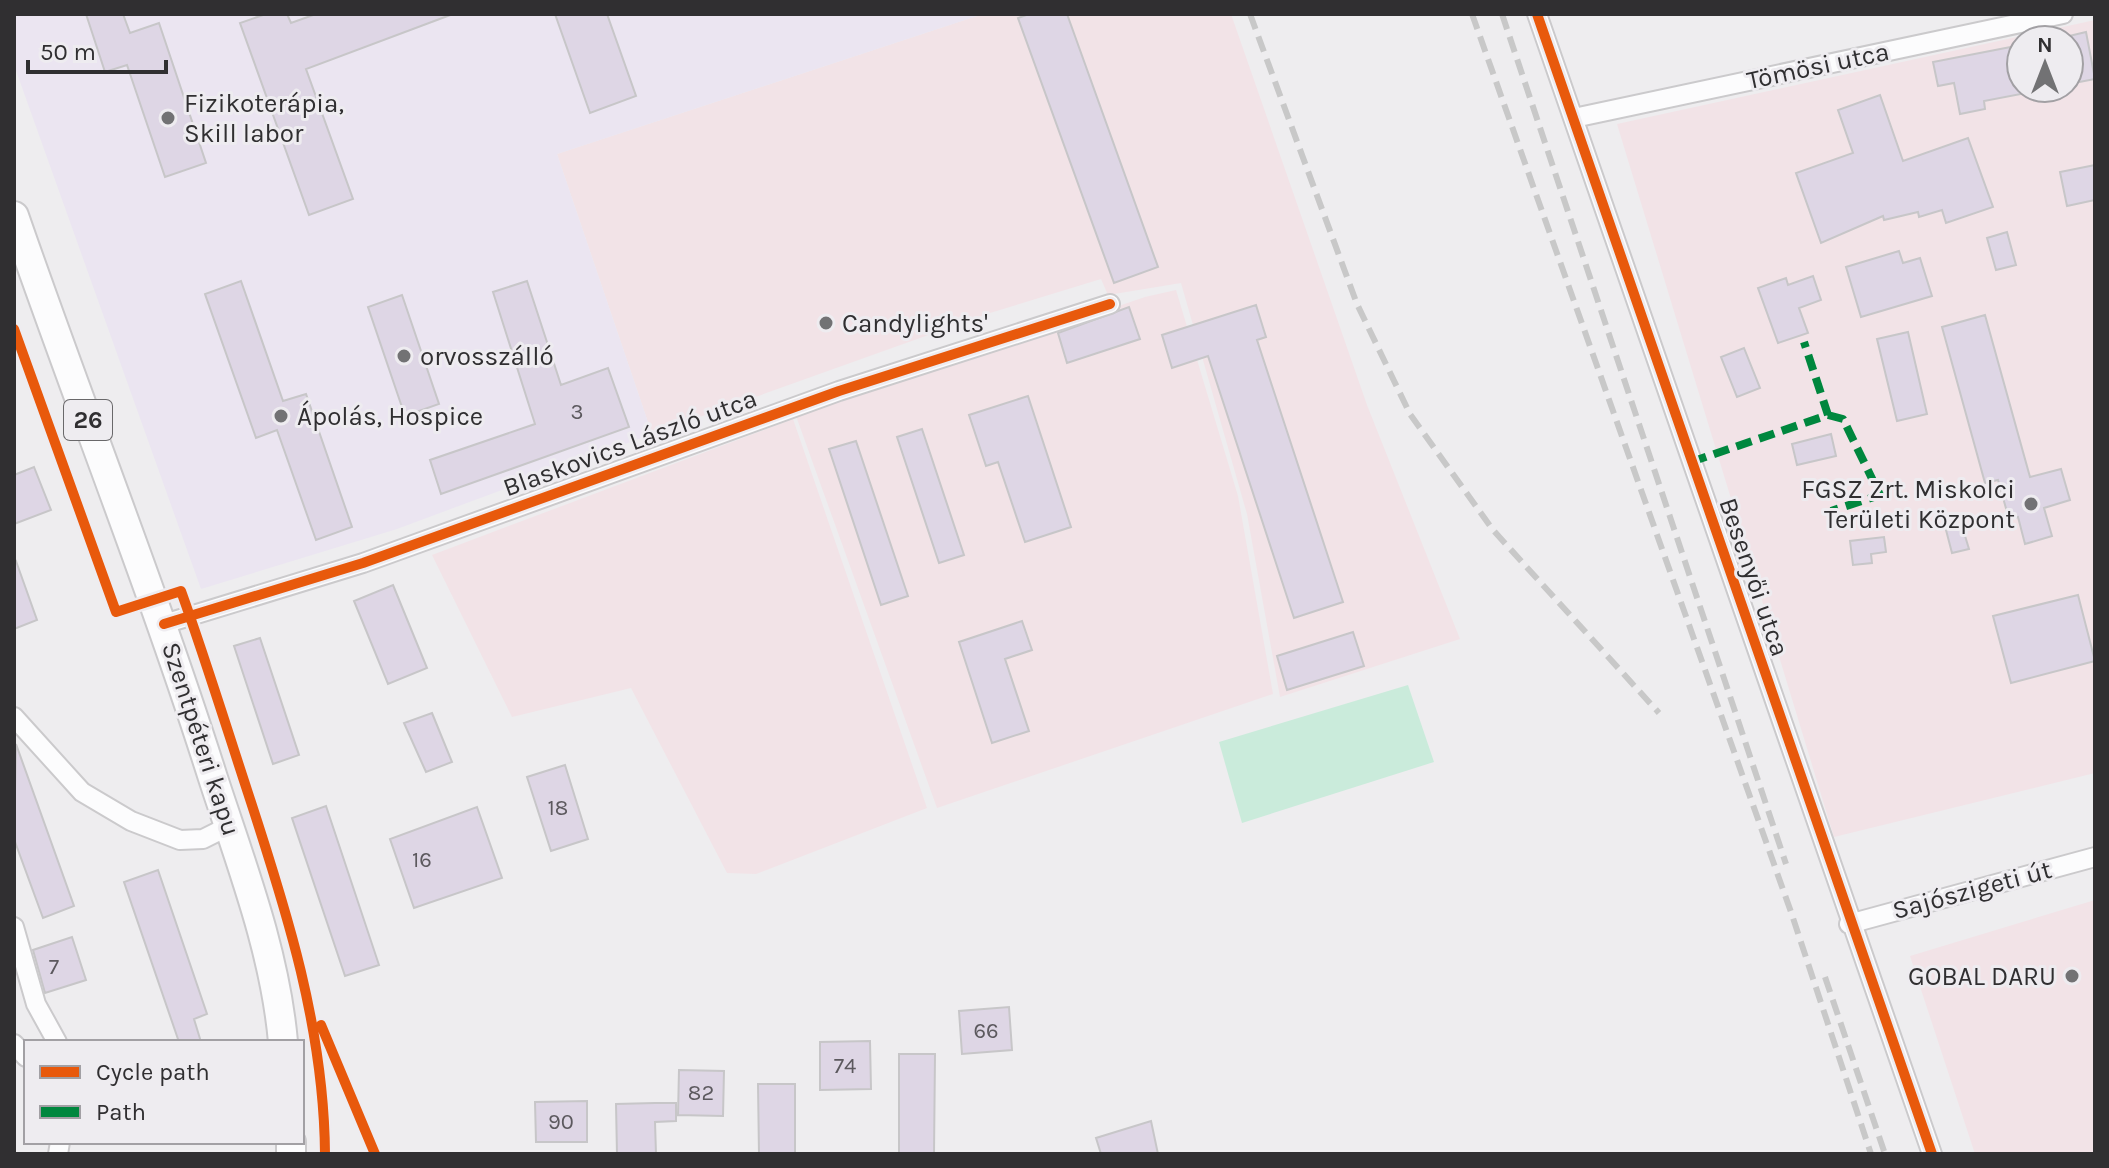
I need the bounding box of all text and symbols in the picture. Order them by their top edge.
scale bar [28,24,166,74]
north arrow [2005,24,2085,104]
text: N [2037,32,2053,58]
street label: Tömösi utca [1744,36,1892,96]
text: 50 m [40,38,96,66]
place label: Fizikoterápia, Skill labor [184,88,344,149]
marker: Fizikoterápia, Skill labor [159,109,177,127]
place label: Candylights' [842,308,988,339]
marker: Candylights' [817,314,835,332]
place label: orvosszálló [420,341,554,372]
marker: orvosszálló [395,347,413,365]
street label: Blaskovics László utca [499,383,761,503]
house number: 3 [571,399,584,425]
road number: 26 [64,400,112,440]
place label: Ápolás, Hospice [297,400,483,432]
marker: Ápolás, Hospice [272,407,290,425]
place label: FGSZ Zrt. Miskolci Területi Központ [1801,474,2015,535]
street label: Besenyői utca [1712,494,1796,660]
marker: FGSZ Zrt. Miskolci Területi Központ [2022,495,2040,513]
street label: Szentpéteri kapu [155,638,247,840]
house number: 18 [548,795,568,821]
house number: 16 [412,847,432,873]
street label: Sajószigeti út [1889,854,2055,926]
house number: 7 [49,954,59,980]
place label: GOBAL DARU [1908,961,2056,992]
marker: GOBAL DARU [2063,967,2081,985]
house number: 66 [973,1018,999,1044]
legend [24,1040,304,1144]
house number: 74 [834,1053,856,1079]
text: Cycle path [96,1058,210,1086]
house number: 82 [688,1080,714,1106]
text: Path [96,1098,146,1126]
house number: 90 [548,1109,574,1135]

